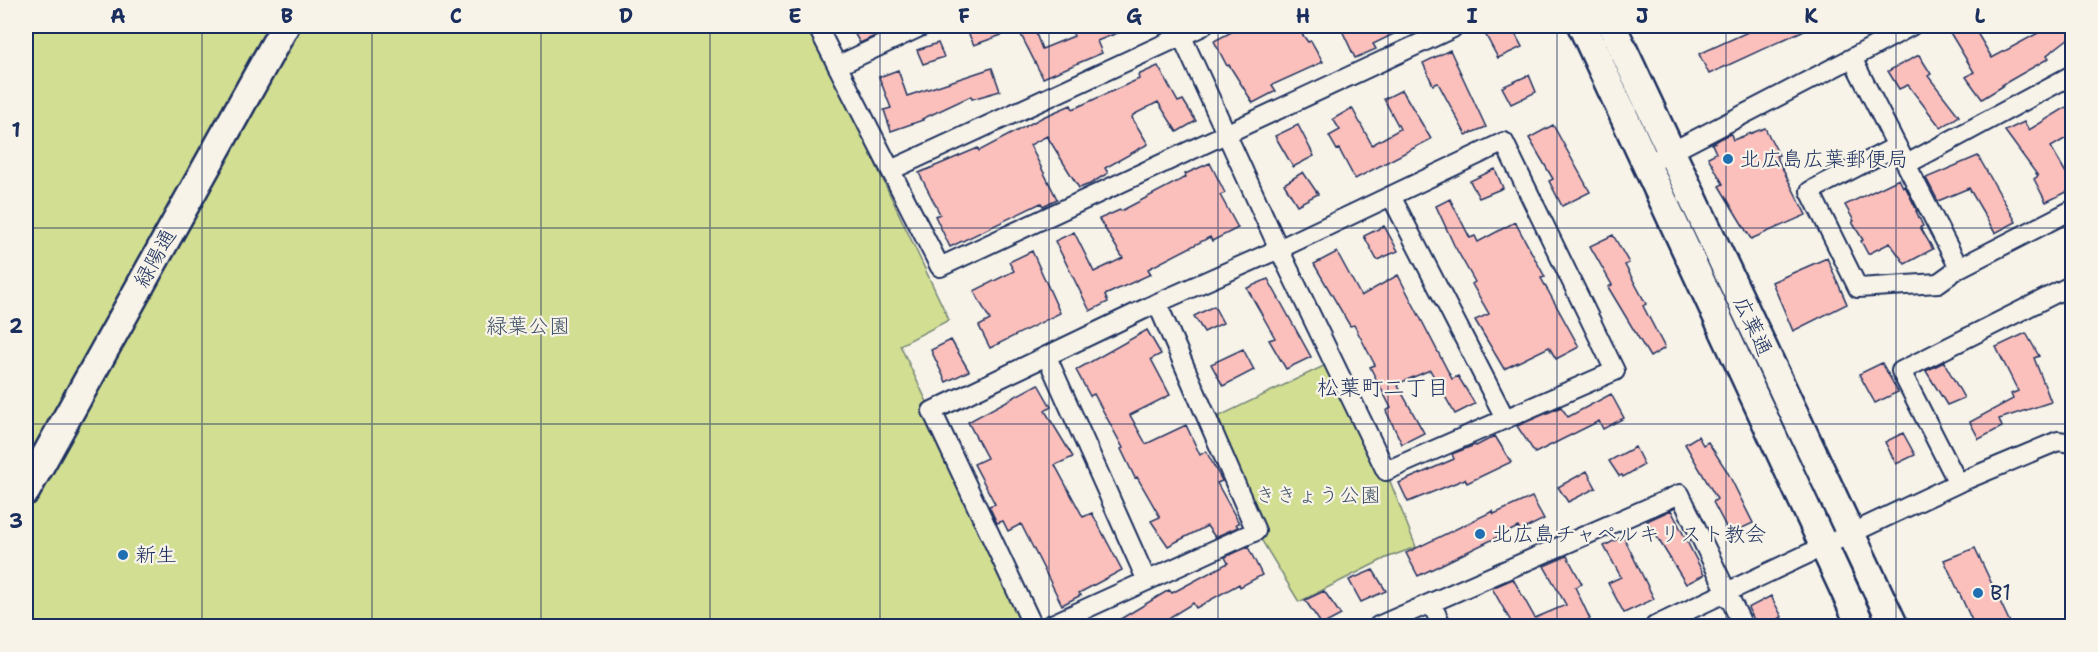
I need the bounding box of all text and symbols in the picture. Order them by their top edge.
text: A [110,3,126,29]
text: B [281,3,293,29]
text: C [450,3,462,29]
text: D [619,3,633,29]
text: E [788,3,802,29]
text: F [958,3,970,29]
text: G [1126,3,1142,29]
text: H [1296,3,1310,29]
text: I [1466,3,1478,29]
text: J [1636,3,1649,29]
text: K [1804,3,1818,29]
text: L [1975,3,1986,29]
text: 1 [11,117,21,143]
place label: 北広島広葉郵便局 [1740,145,1908,173]
marker: 北広島広葉郵便局 [1721,152,1735,166]
street label: 緑陽通 [127,224,183,292]
street label: 広葉通 [1727,292,1779,360]
park label: 緑葉公園 [486,312,570,340]
text: 2 [9,313,23,339]
district label: 松葉町二丁目 [1317,373,1449,402]
park label: ききょう公園 [1255,481,1381,509]
text: 3 [9,508,23,534]
place label: 北広島チャペルキリスト教会 [1492,520,1766,548]
marker: 北広島チャペルキリスト教会 [1473,527,1487,541]
place label: 新生 [135,541,177,569]
marker: 新生 [116,548,130,562]
place label: B1 [1990,579,2011,607]
marker: B1 [1971,586,1985,600]

